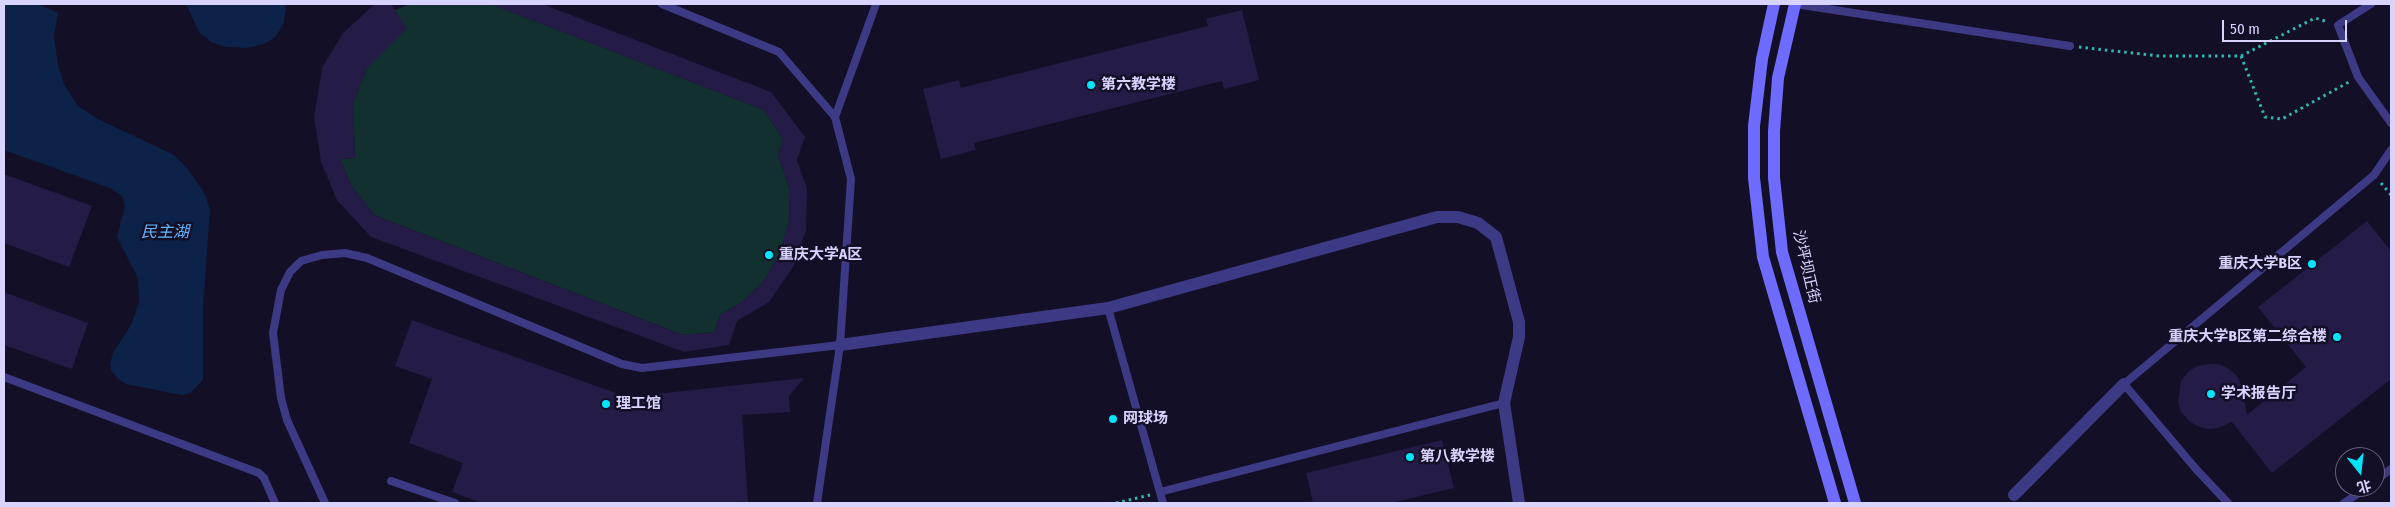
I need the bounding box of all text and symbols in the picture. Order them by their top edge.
scale bar [2225,10,2350,42]
text: 50 m [2230,20,2260,38]
place label: 第六教学楼 [1101,76,1176,94]
marker: 第六教学楼 [1085,79,1097,91]
water label: 民主湖 [141,223,189,243]
street label: 沙坪坝正街 [1789,228,1823,306]
place label: 重庆大学A区 [779,246,862,264]
marker: 重庆大学A区 [763,249,775,261]
place label: 重庆大学B区 [2219,255,2302,273]
marker: 重庆大学B区 [2306,258,2318,270]
place label: 重庆大学B区第二综合楼 [2169,328,2327,346]
marker: 重庆大学B区第二综合楼 [2331,331,2343,343]
place label: 学术报告厅 [2221,385,2296,403]
marker: 学术报告厅 [2205,388,2217,400]
place label: 理工馆 [616,395,661,413]
marker: 理工馆 [600,398,612,410]
place label: 网球场 [1123,410,1168,428]
marker: 网球场 [1107,413,1119,425]
north arrow [2335,447,2385,497]
place label: 第八教学楼 [1420,448,1495,466]
marker: 第八教学楼 [1404,451,1416,463]
text: 北 [2355,476,2373,496]

